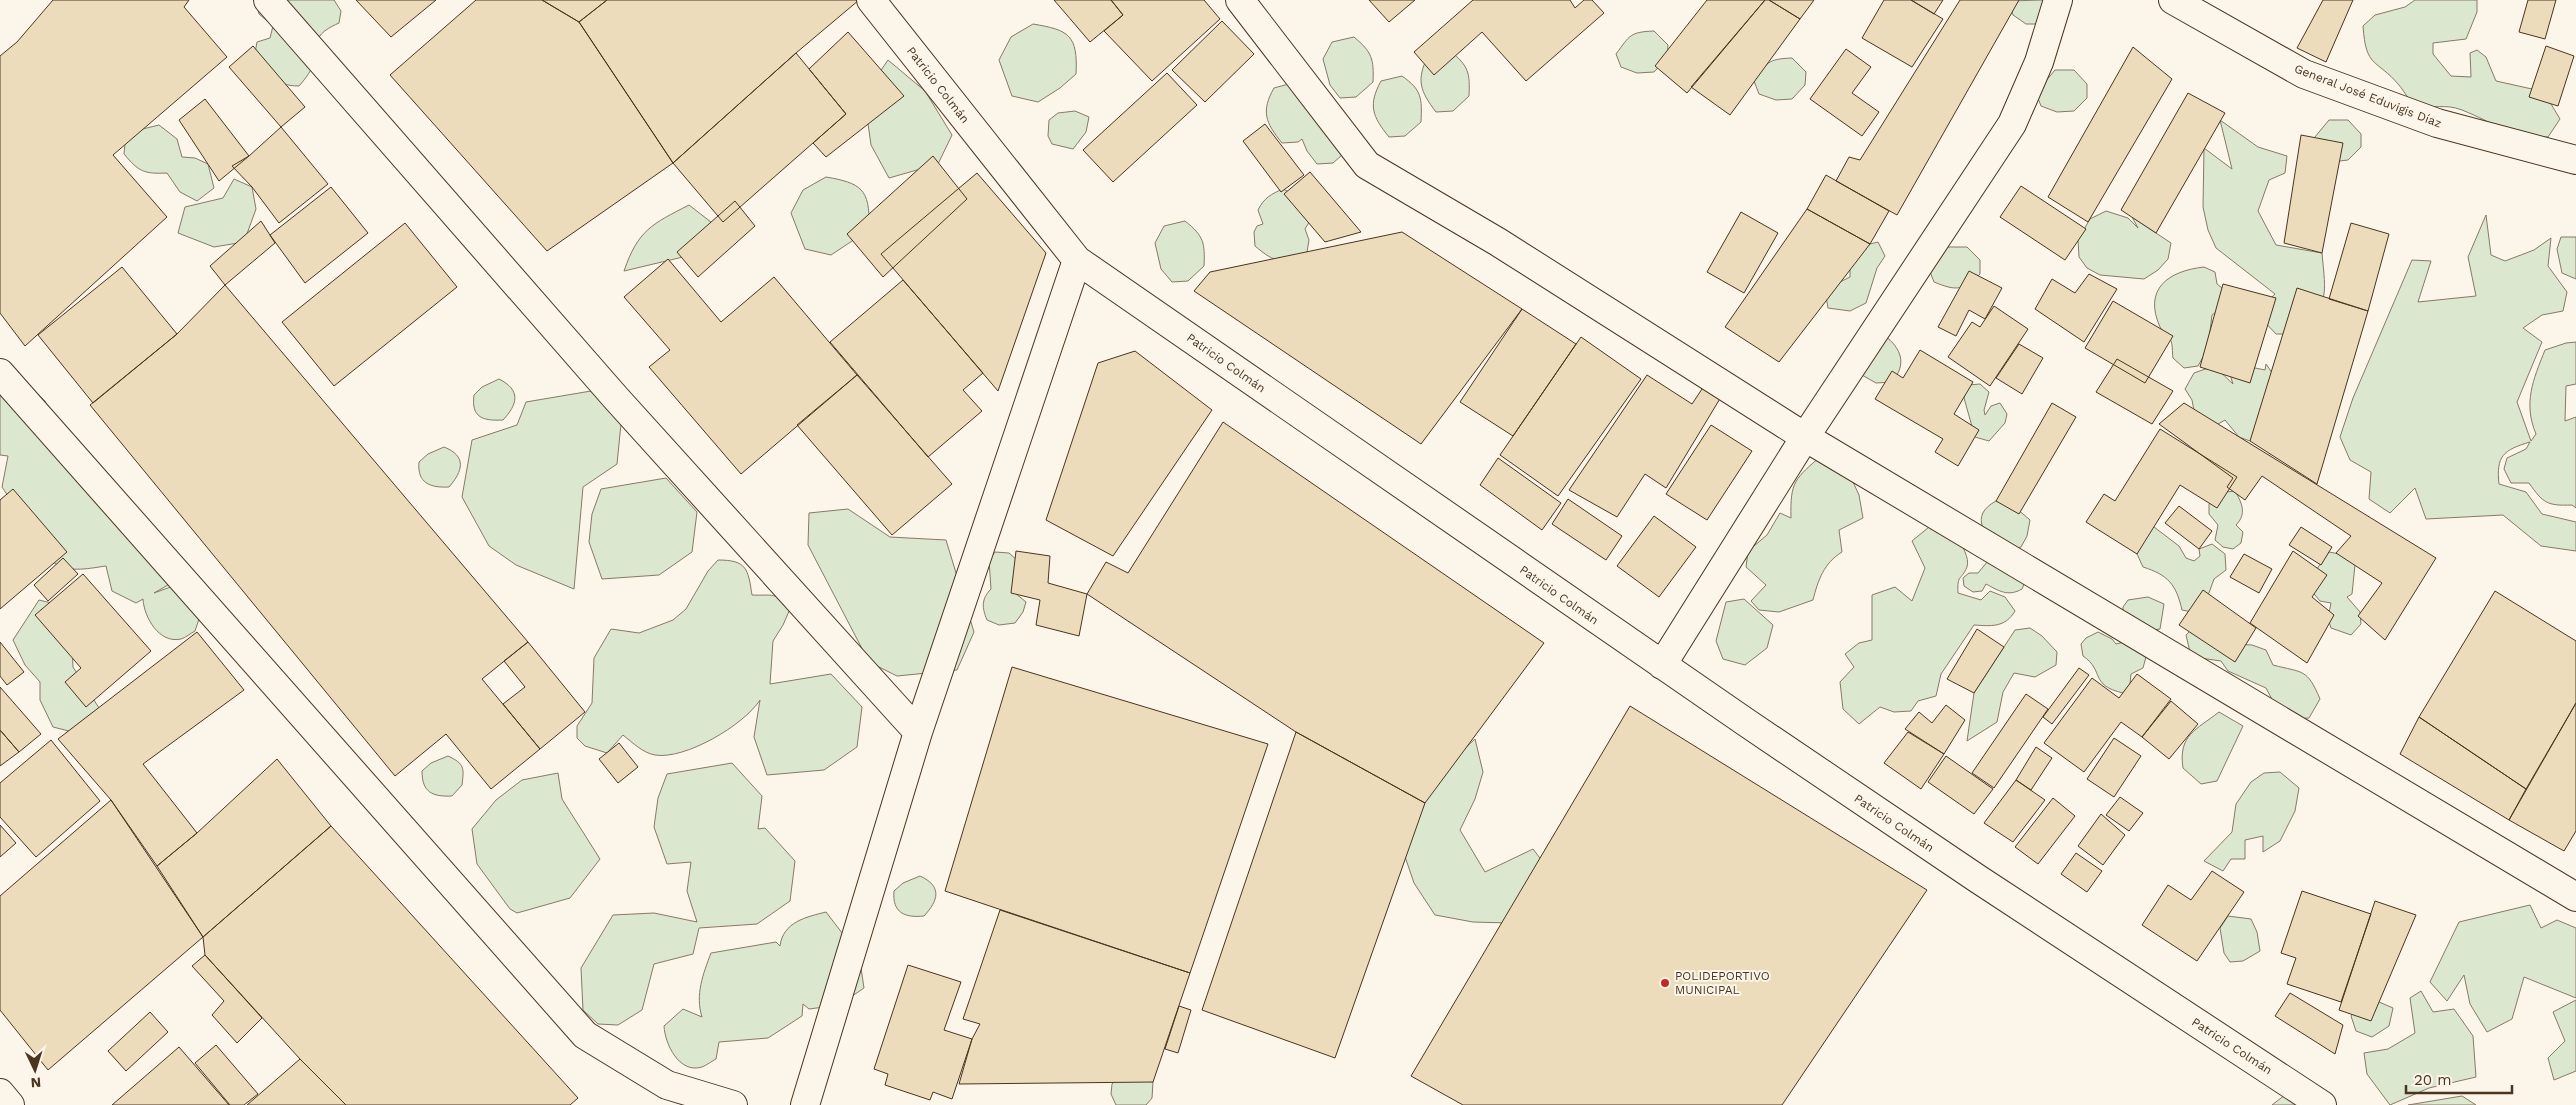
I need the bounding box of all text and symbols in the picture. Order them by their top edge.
street label: Patricio Colmán [904,44,972,126]
street label: General José Eduvigis Díaz [2292,61,2444,131]
street label: Patricio Colmán [1184,331,1268,395]
street label: Patricio Colmán [1517,563,1601,627]
street label: Patricio Colmán [1852,791,1936,855]
place label: POLIDEPORTIVO MUNICIPAL [1675,969,1770,997]
marker: POLIDEPORTIVO MUNICIPAL [1659,977,1671,989]
street label: Patricio Colmán [2189,1015,2275,1077]
north arrow [10,1045,60,1095]
scale bar [2406,1062,2512,1094]
text: 20 m [2414,1071,2452,1089]
text: N [30,1075,42,1091]

